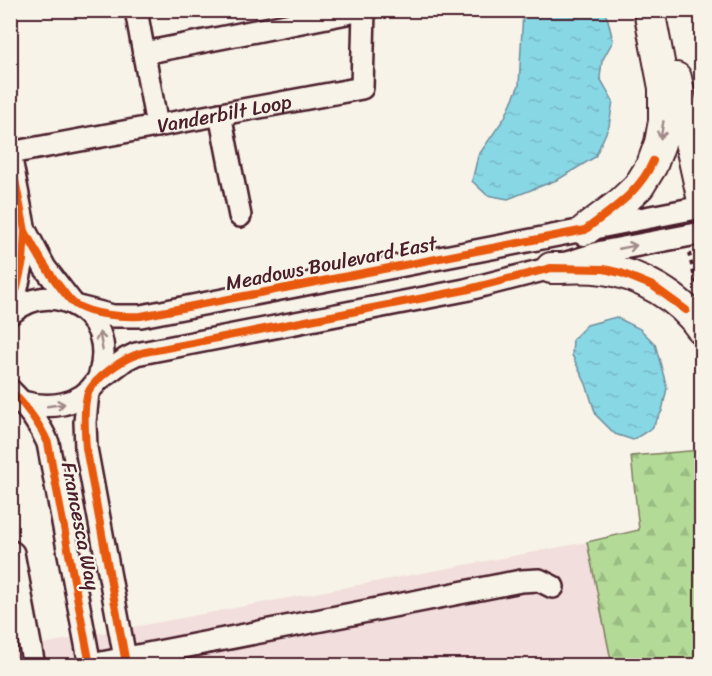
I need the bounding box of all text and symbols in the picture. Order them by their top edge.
street label: Vanderbilt Loop [154,84,295,143]
one-way arrow [656,120,667,140]
street label: Meadows Boulevard East [222,226,441,301]
one-way arrow [618,241,637,252]
one-way arrow [95,332,106,352]
one-way arrow [46,399,65,410]
street label: Francesca Way [51,459,110,594]

